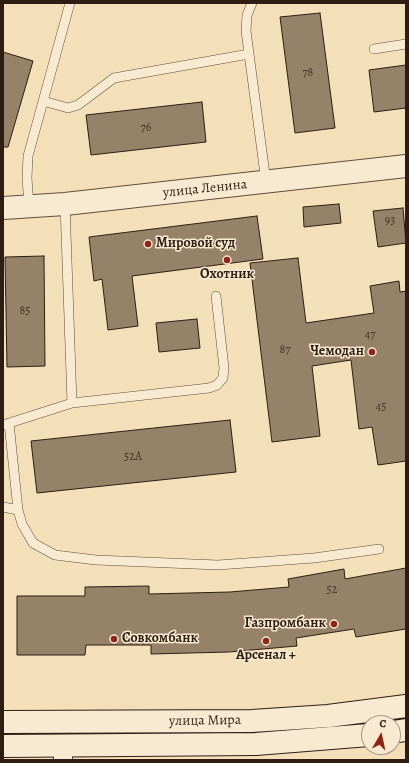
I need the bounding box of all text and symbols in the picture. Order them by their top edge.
house number: 78 [303,66,313,80]
house number: 76 [141,121,151,135]
street label: улица Ленина [162,176,248,202]
house number: 93 [385,214,395,228]
place label: Мировой суд [156,236,235,252]
marker: Мировой суд [143,239,153,249]
marker: Охотник [222,255,232,265]
place label: Охотник [200,267,254,283]
house number: 85 [20,304,30,318]
house number: 47 [365,328,375,342]
house number: 87 [280,343,290,357]
place label: Чемодан [310,344,364,360]
marker: Чемодан [367,347,377,357]
house number: 45 [376,400,386,414]
house number: 52А [124,450,142,464]
house number: 52 [327,583,337,597]
place label: Газпромбанк [245,616,326,632]
marker: Газпромбанк [329,619,339,629]
place label: Совкомбанк [122,631,198,647]
marker: Совкомбанк [109,634,119,644]
marker: Арсенал + [261,636,271,646]
place label: Арсенал + [236,648,296,664]
street label: улица Мира [169,712,241,730]
north arrow [361,715,401,755]
text: С [378,716,387,732]

